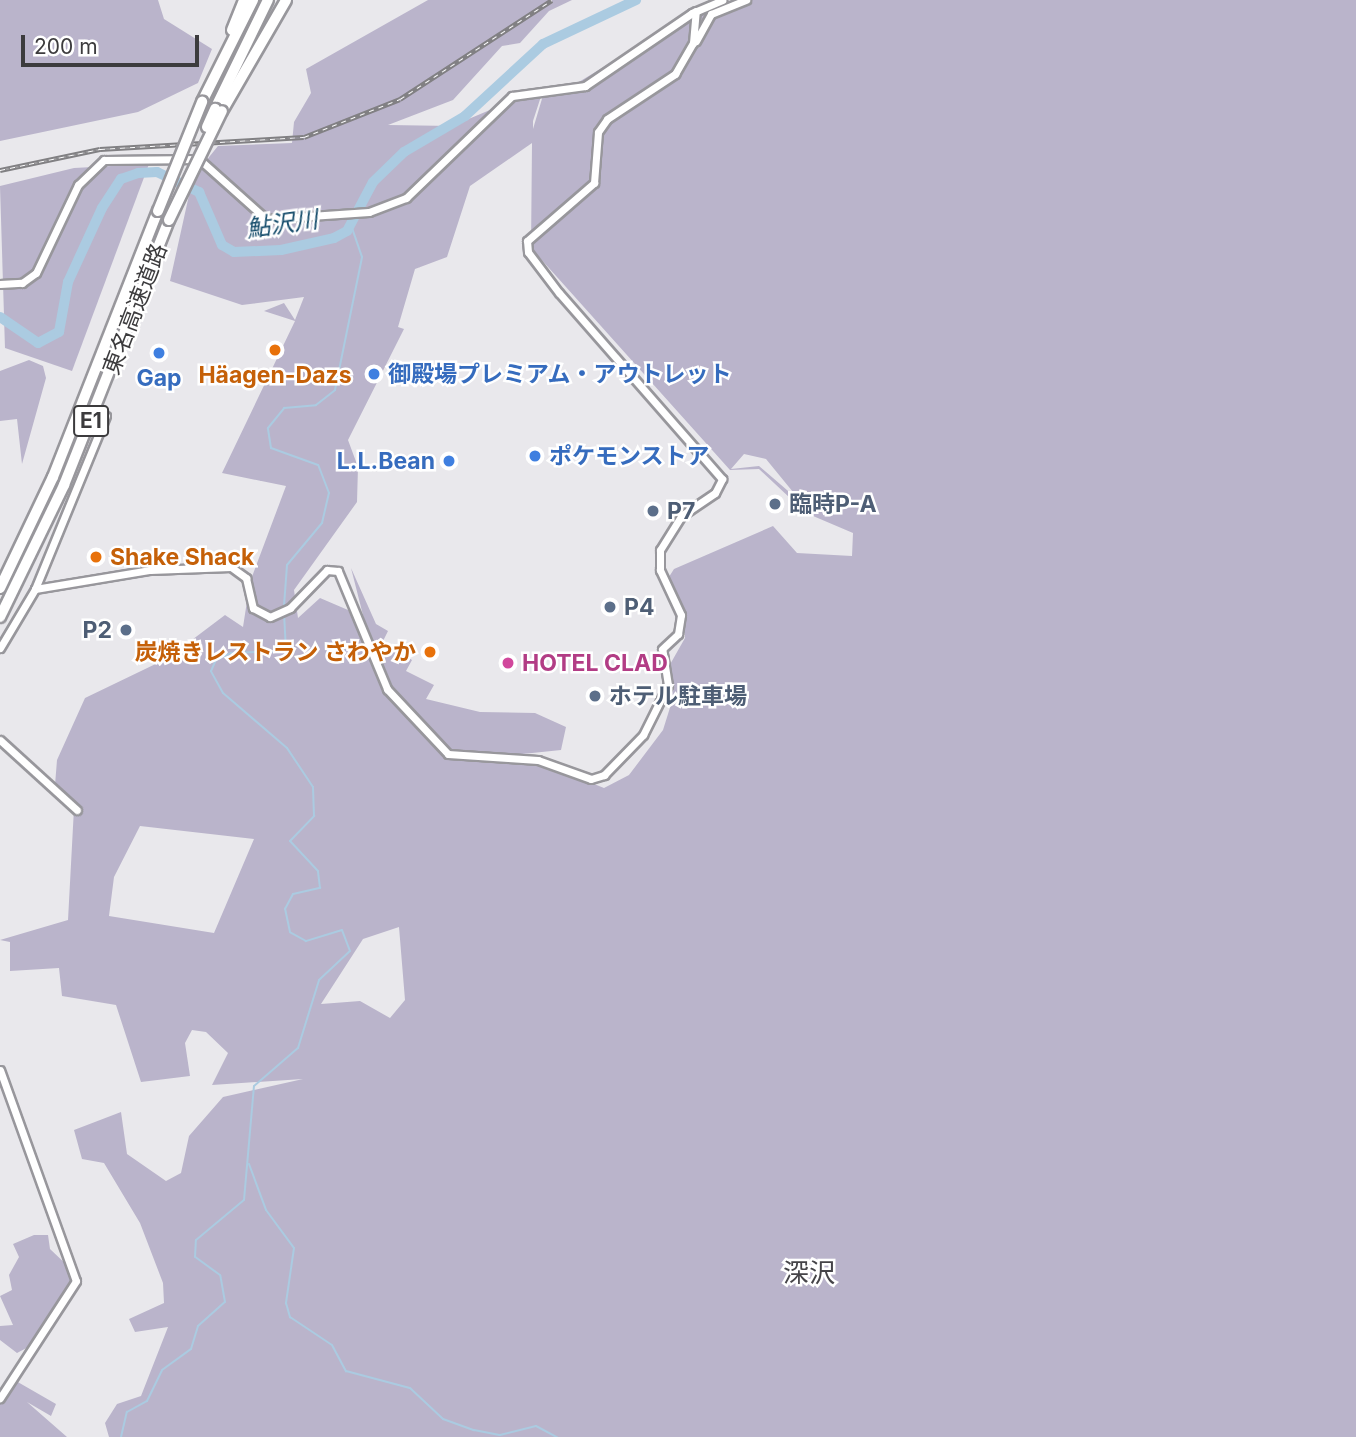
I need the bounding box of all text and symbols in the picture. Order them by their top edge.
scale bar [24,21,203,65]
text: 200 m [34,34,98,59]
water label: 鮎沢川 [244,205,320,243]
street label: 東名高速道路 [97,240,173,378]
marker: Häagen-Dazs [267,342,283,358]
marker: Gap [151,345,167,361]
place label: 御殿場プレミアム・アウトレット [388,360,733,388]
place label: Häagen-Dazs [198,361,352,389]
place label: Gap [136,364,182,392]
marker: 御殿場プレミアム・アウトレット [366,366,382,382]
road number: E1 [72,404,110,438]
place label: ポケモンストア [549,442,710,470]
place label: L.L.Bean [337,447,435,475]
marker: ポケモンストア [527,448,543,464]
marker: L.L.Bean [441,453,457,469]
place label: 臨時P-A [789,490,877,518]
marker: 臨時P-A [767,496,783,512]
place label: P7 [667,497,695,525]
marker: P7 [645,503,661,519]
place label: Shake Shack [110,543,254,571]
marker: Shake Shack [88,549,104,565]
place label: P4 [624,593,654,621]
marker: P4 [602,599,618,615]
place label: P2 [83,616,112,644]
marker: P2 [118,622,134,638]
place label: 炭焼きレストラン さわやか [135,638,416,666]
marker: 炭焼きレストラン さわやか [422,644,438,660]
place label: HOTEL CLAD [522,649,668,677]
marker: HOTEL CLAD [500,655,516,671]
place label: ホテル駐車場 [609,682,747,710]
marker: ホテル駐車場 [587,688,603,704]
district label: 深沢 [783,1257,835,1289]

